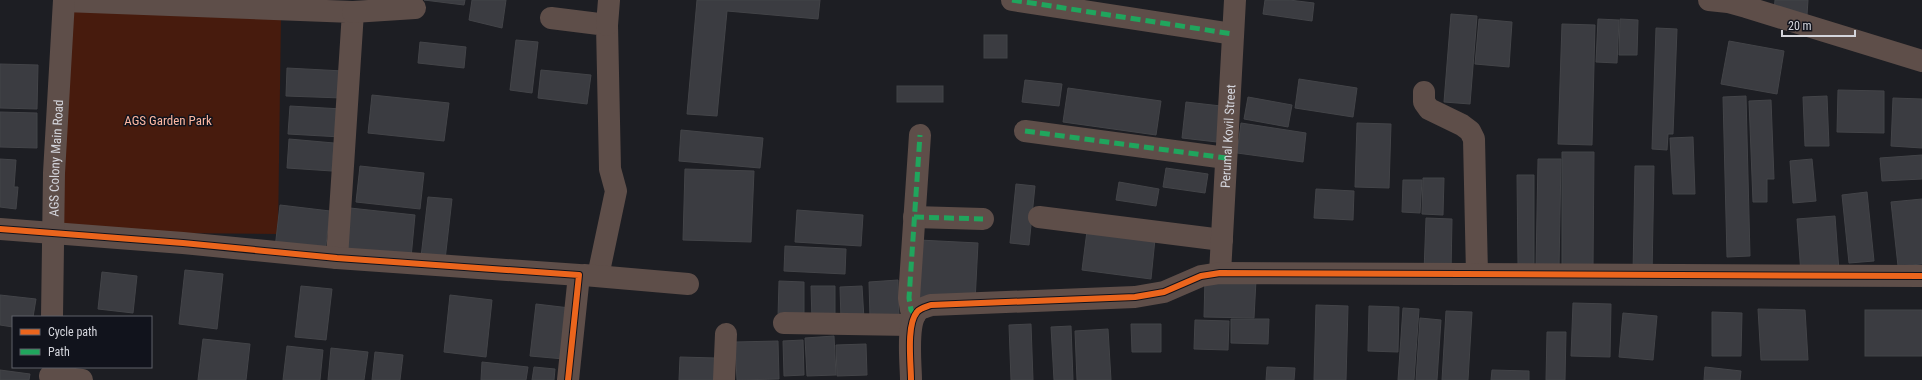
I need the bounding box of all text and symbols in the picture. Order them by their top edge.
scale bar [1782,12,1855,38]
text: 20 m [1788,19,1812,33]
street label: Perumal Kovil Street [1218,84,1238,188]
street label: AGS Colony Main Road [46,99,66,217]
park label: AGS Garden Park [124,113,212,128]
legend [12,316,152,368]
text: Cycle path [48,325,98,339]
text: Path [48,345,70,359]

